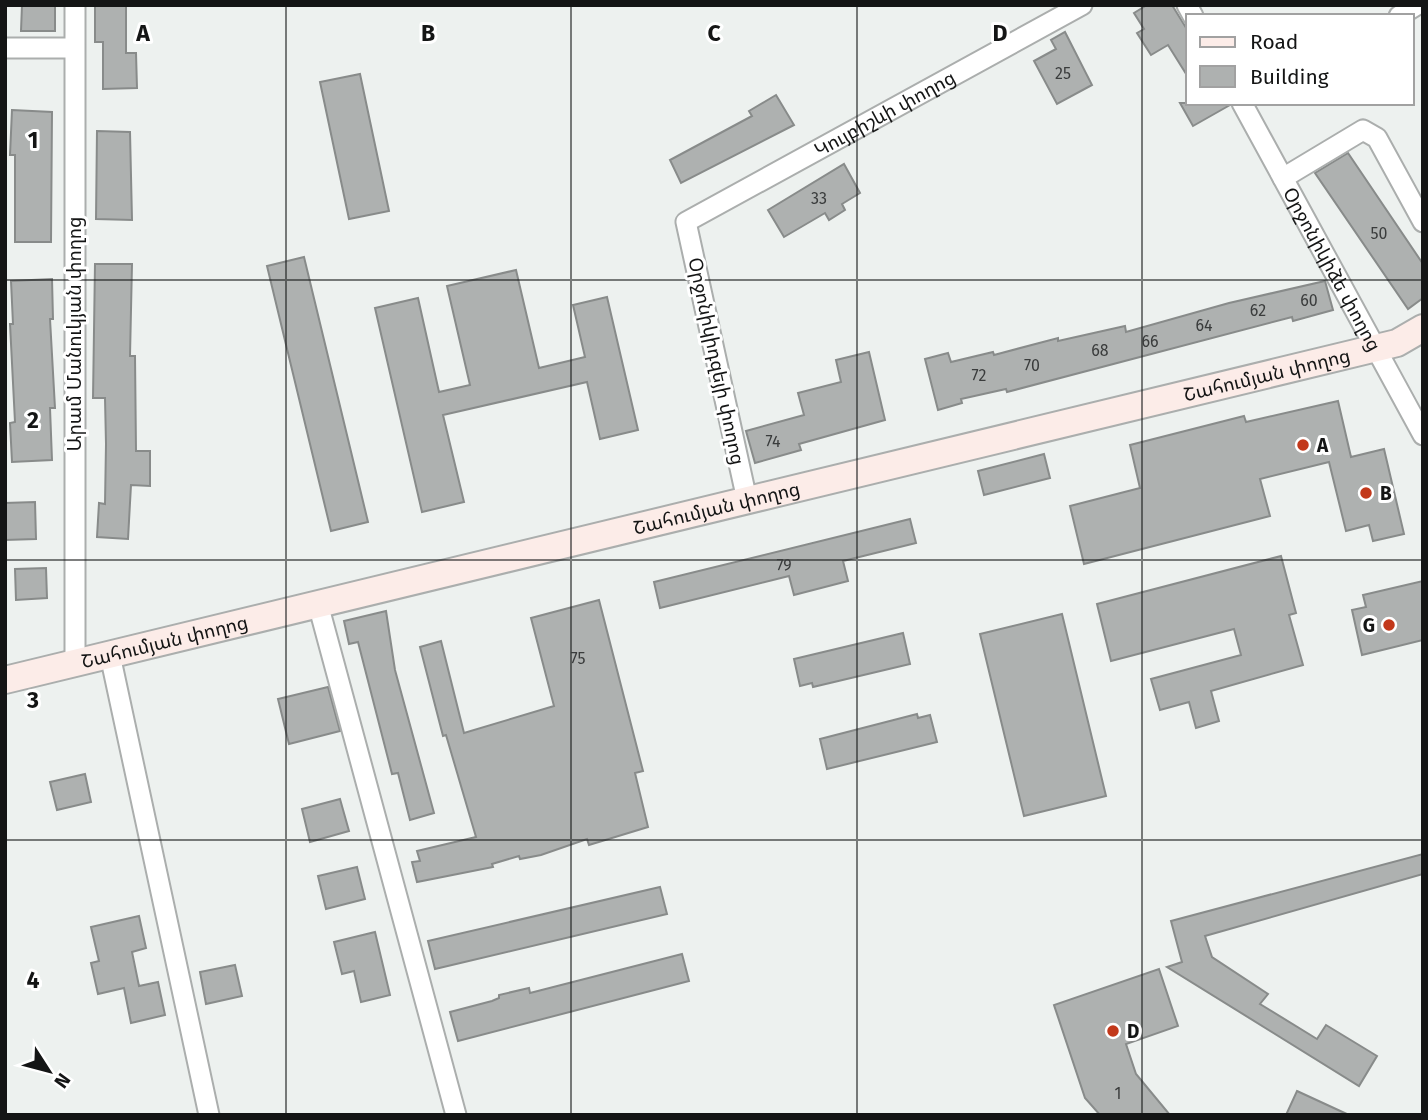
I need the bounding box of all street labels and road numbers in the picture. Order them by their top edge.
street label: Կույբիշևի փողոց [810,66,959,162]
street label: Օրջոնիկիձե փողոց [1278,183,1386,355]
street label: Արամ Մանուկյան փողոց [63,217,86,451]
street label: Օրջոնիկիդզեյի փողոց [683,255,750,467]
street label: Շահումյան փողոց [1181,344,1352,406]
street label: Շահումյան փողոց [631,477,802,540]
street label: Շահումյան փողոց [79,611,250,673]

